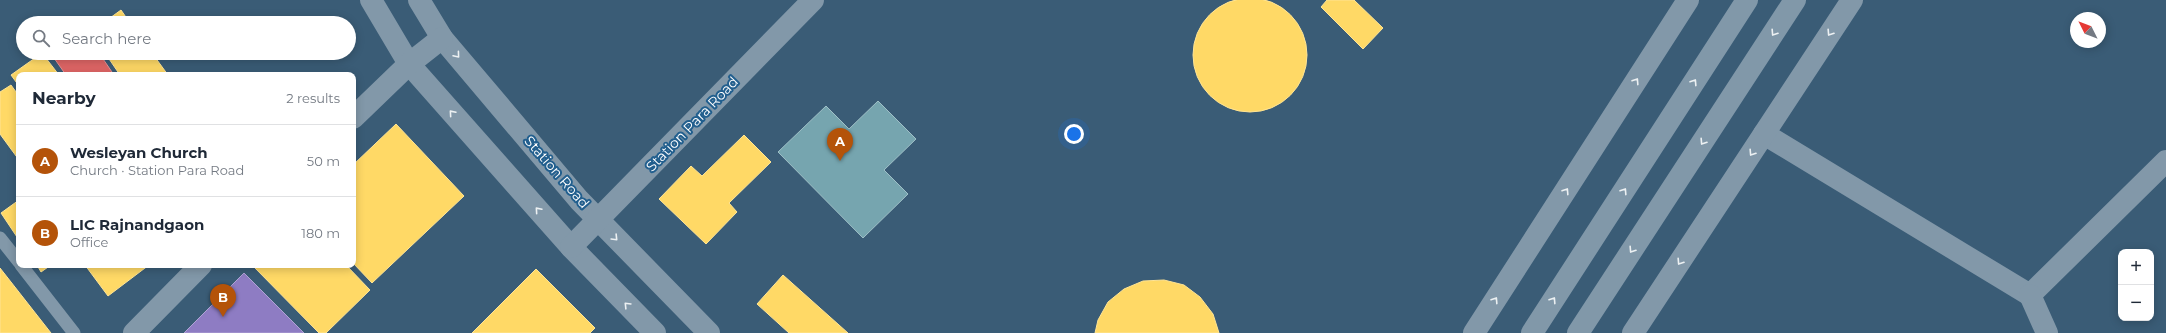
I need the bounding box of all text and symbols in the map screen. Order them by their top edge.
north arrow [2070,12,2106,48]
search box [16,16,356,60]
icon: search [30,27,52,49]
text: Search here [62,29,151,48]
one-way arrow [1771,29,1778,36]
one-way arrow [1828,29,1835,36]
one-way arrow [452,50,459,58]
street label: Station Para Road [642,73,742,175]
one-way arrow [1631,79,1638,86]
one-way arrow [1689,79,1697,86]
text: Nearby [32,88,96,108]
text: 2 results [286,90,340,106]
one-way arrow [450,110,457,118]
your location [1064,124,1084,144]
pin: A [827,128,853,161]
street label: Station Road [521,132,593,212]
one-way arrow [1700,137,1707,144]
text: Wesleyan Church [70,143,208,162]
one-way arrow [1749,149,1756,156]
text: A [40,153,50,169]
text: 50 m [307,153,340,169]
text: Church · Station Para Road [70,162,244,178]
one-way arrow [1561,188,1569,195]
one-way arrow [1619,188,1626,195]
one-way arrow [536,208,543,215]
text: LIC Rajnandgaon [70,215,204,234]
text: B [40,225,50,241]
text: 180 m [301,225,340,241]
one-way arrow [610,233,618,241]
text: Office [70,234,108,250]
one-way arrow [1629,246,1636,253]
map controls [2118,249,2154,321]
button: + [2118,249,2154,285]
one-way arrow [1677,258,1685,265]
pin: B [210,284,236,317]
button: − [2118,285,2154,321]
one-way arrow [1491,297,1498,304]
one-way arrow [1548,297,1556,304]
one-way arrow [625,302,632,310]

